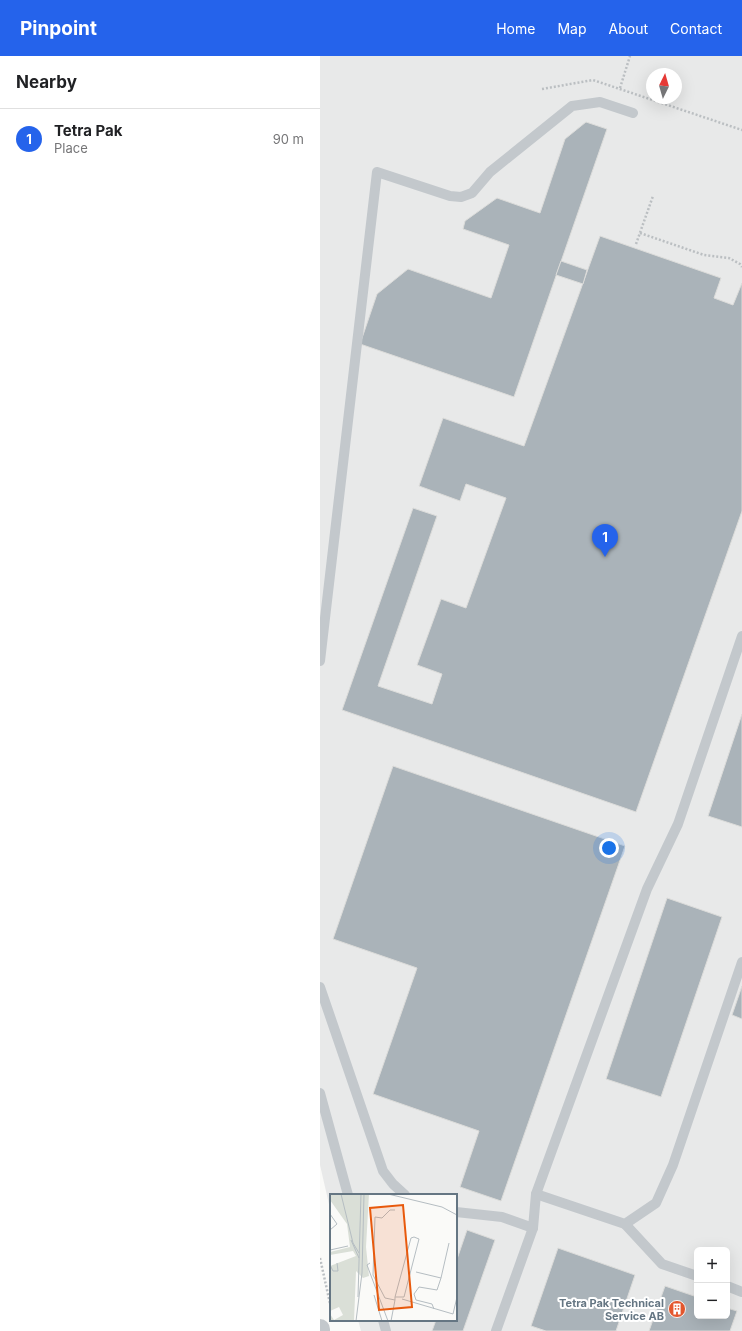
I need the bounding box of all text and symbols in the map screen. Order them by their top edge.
text: Pinpoint [20,17,97,40]
text: Home [496,20,535,37]
text: Map [557,20,587,37]
text: About [609,20,648,37]
text: Contact [670,20,722,37]
north arrow [646,68,682,104]
text: Nearby [16,72,77,92]
text: Tetra Pak [54,121,122,140]
text: 1 [26,131,32,147]
text: 90 m [273,131,304,147]
text: Place [54,140,88,156]
pin: 1 [592,524,618,557]
your location [599,838,619,858]
inset map [330,1194,457,1321]
map controls [694,1247,730,1319]
button: + [694,1247,730,1283]
button: − [694,1283,730,1319]
place label: Tetra Pak Technical Service AB [559,1296,664,1323]
building icon: Tetra Pak Technical Service AB [667,1299,687,1319]

